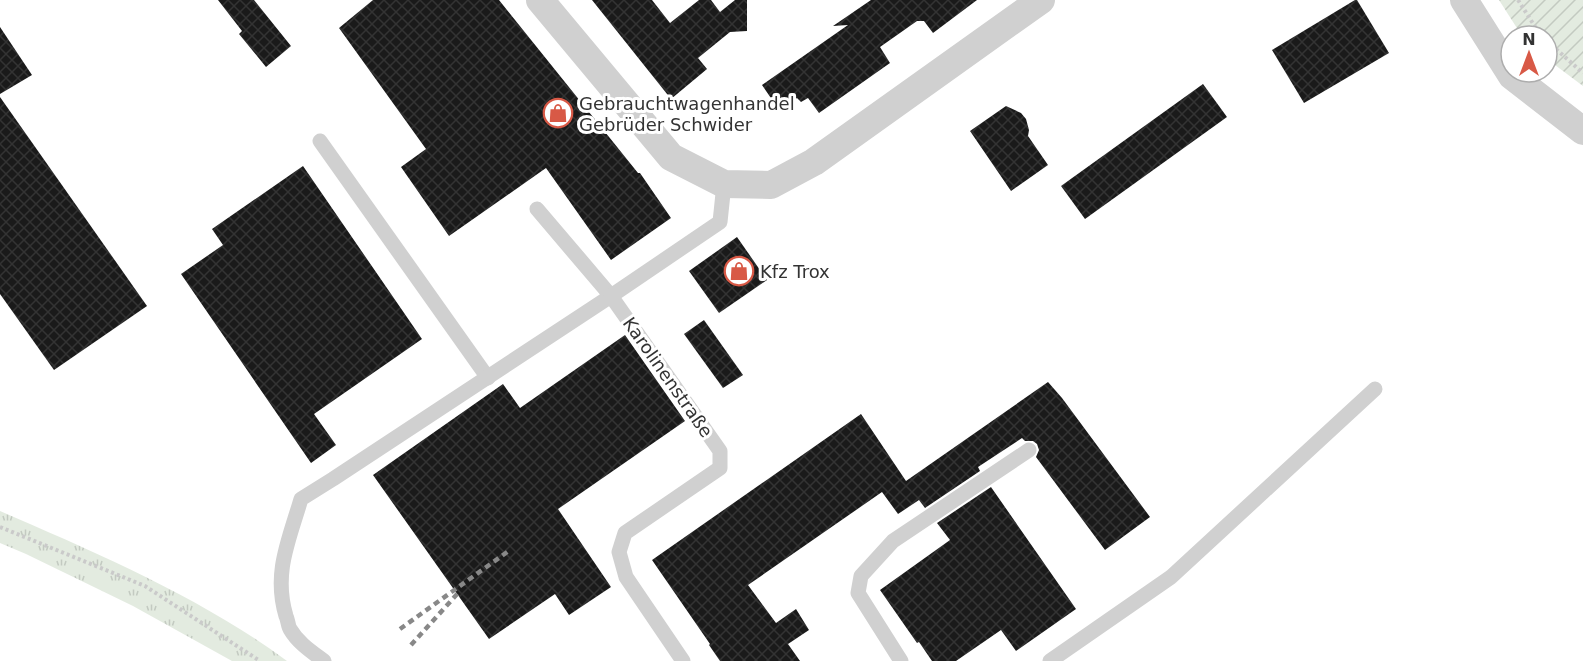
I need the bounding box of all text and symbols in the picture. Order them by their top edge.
north arrow [1499,24,1559,84]
text: N [1522,30,1536,49]
place label: Gebrauchtwagenhandel Gebrüder Schwider [579,93,795,135]
shop icon: Gebrauchtwagenhandel Gebrüder Schwider [542,97,574,129]
shop icon: Kfz Trox [723,255,755,287]
place label: Kfz Trox [760,261,830,282]
street label: Karolinenstraße [619,313,717,441]

